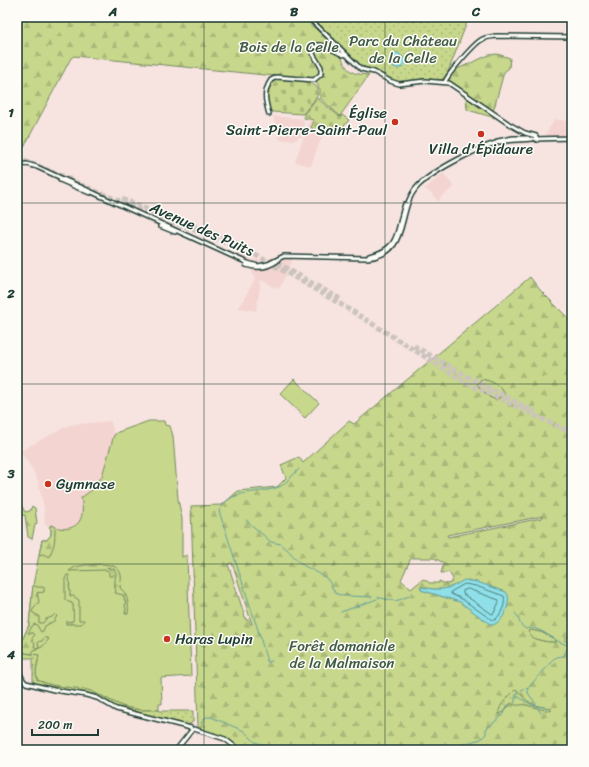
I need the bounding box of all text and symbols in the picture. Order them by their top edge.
text: A [108,0,117,23]
text: B [290,0,299,23]
text: C [471,0,481,23]
park label: Parc du Château de la Celle [349,28,457,71]
park label: Bois de la Celle [239,34,339,60]
place label: Église Saint-Pierre-Saint-Paul [226,100,388,143]
text: 1 [8,101,14,124]
marker: Église Saint-Pierre-Saint-Paul [390,117,400,127]
marker: Villa d'Épidaure [476,129,486,139]
place label: Villa d'Épidaure [429,136,533,162]
street label: Avenue des Puits [145,194,259,264]
text: 2 [6,282,15,305]
text: 3 [6,462,15,485]
place label: Gymnase [56,471,115,497]
marker: Gymnase [43,479,53,489]
place label: Haras Lupin [175,626,253,652]
park label: Forêt domaniale de la Malmaison [289,633,395,676]
marker: Haras Lupin [162,634,172,644]
text: 4 [6,643,16,666]
scale bar [32,711,98,737]
text: 200 m [38,714,72,736]

